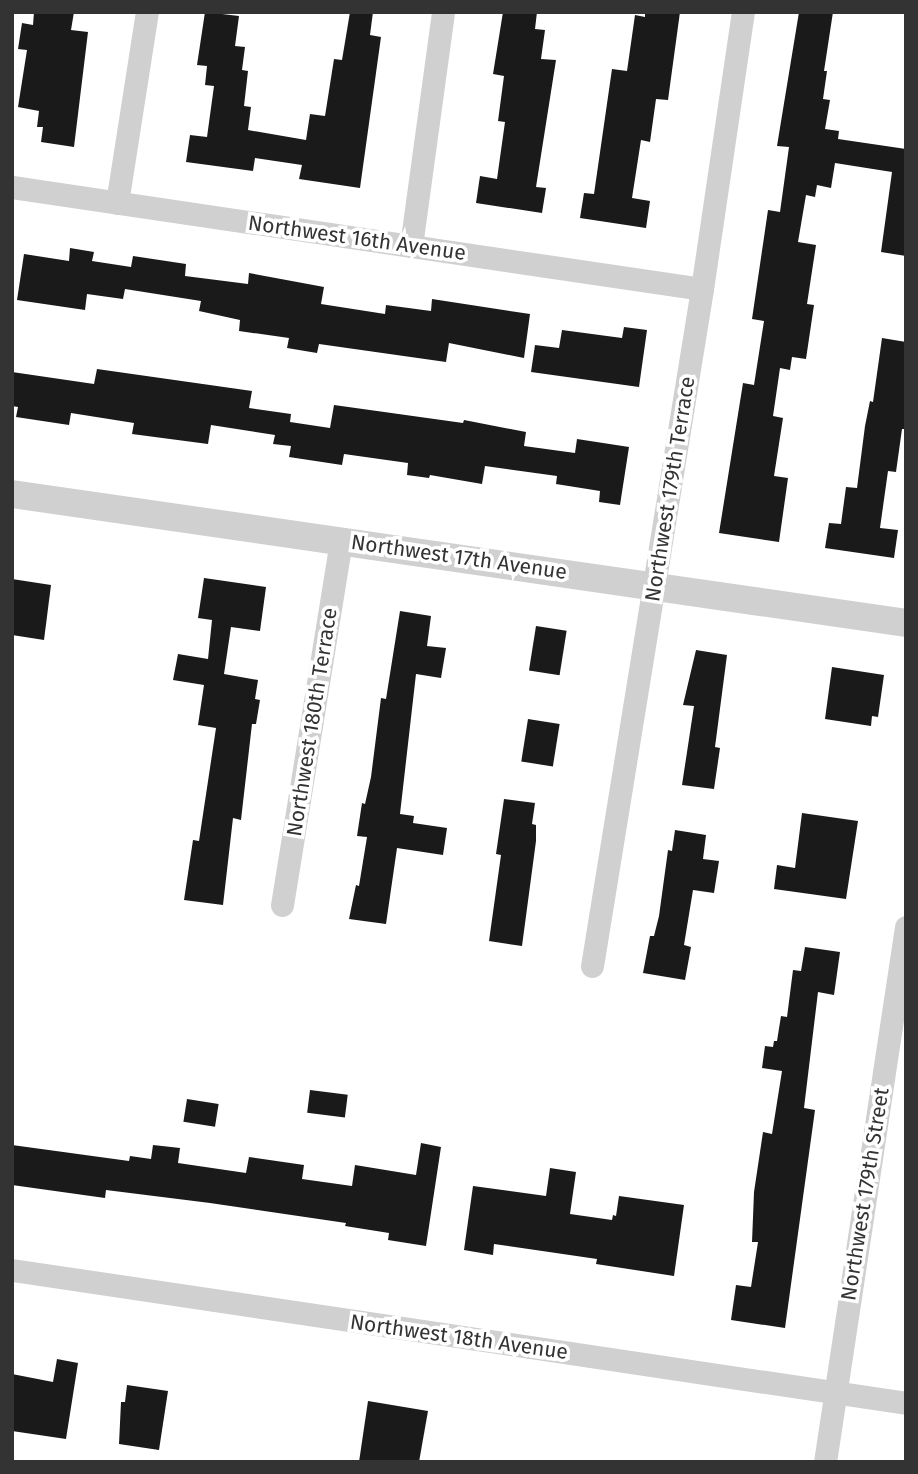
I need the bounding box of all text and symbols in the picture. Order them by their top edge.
street label: Northwest 16th Avenue [247,210,467,266]
street label: Northwest 179th Terrace [640,375,700,603]
street label: Northwest 17th Avenue [349,529,569,585]
street label: Northwest 180th Terrace [281,606,343,838]
street label: Northwest 179th Street [836,1086,894,1302]
street label: Northwest 18th Avenue [348,1309,570,1365]

